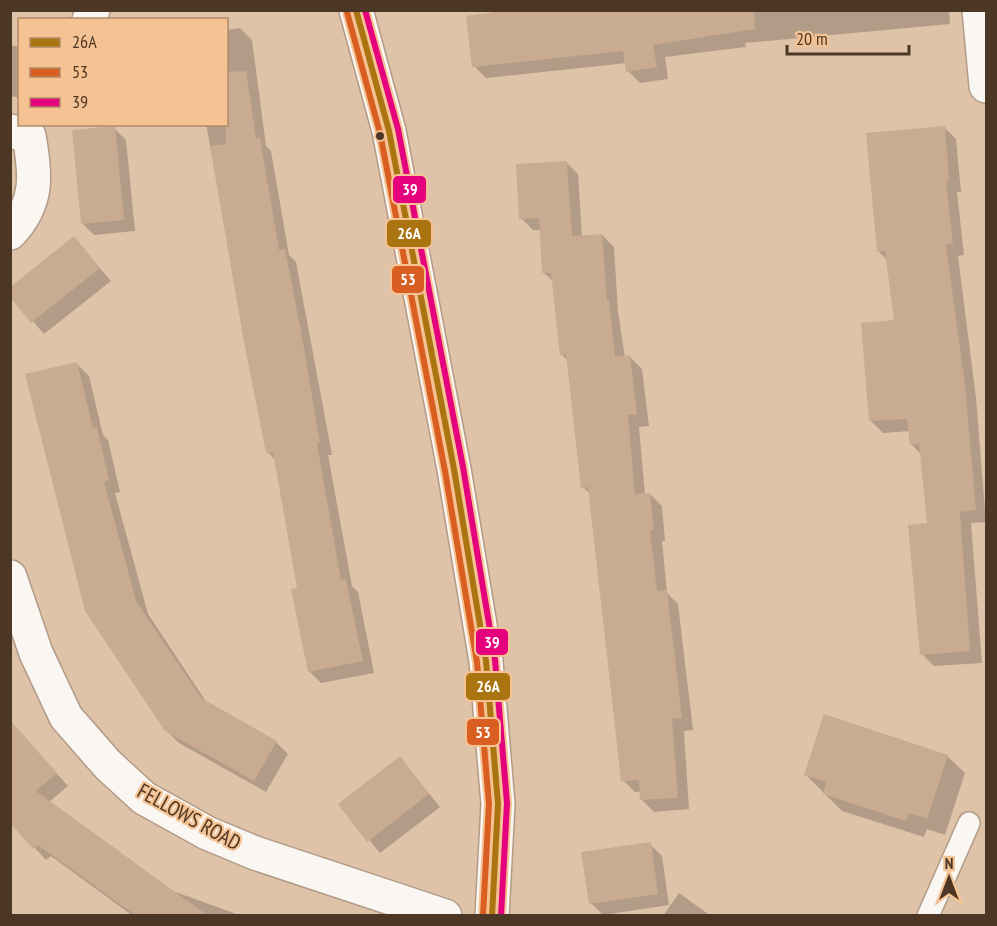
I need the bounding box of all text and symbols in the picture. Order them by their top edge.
legend [18,18,228,126]
scale bar [787,18,908,56]
text: 20 m [796,27,828,50]
text: 26A [72,30,97,53]
text: 53 [72,60,88,83]
text: 39 [72,90,88,113]
unlabelled marker [374,130,386,142]
line badge: 39 [392,175,427,204]
text: 39 [402,179,418,199]
line badge: 26A [386,219,432,248]
text: 26A [397,223,422,243]
line badge: 53 [391,265,425,294]
text: 53 [400,269,416,289]
line badge: 39 [475,628,509,656]
text: 39 [484,632,500,652]
line badge: 26A [465,672,511,701]
text: 26A [476,676,501,696]
line badge: 53 [466,718,500,746]
text: 53 [475,722,491,742]
street label: FELLOWS ROAD [133,777,246,856]
north arrow [919,848,979,908]
text: N [945,853,953,873]

